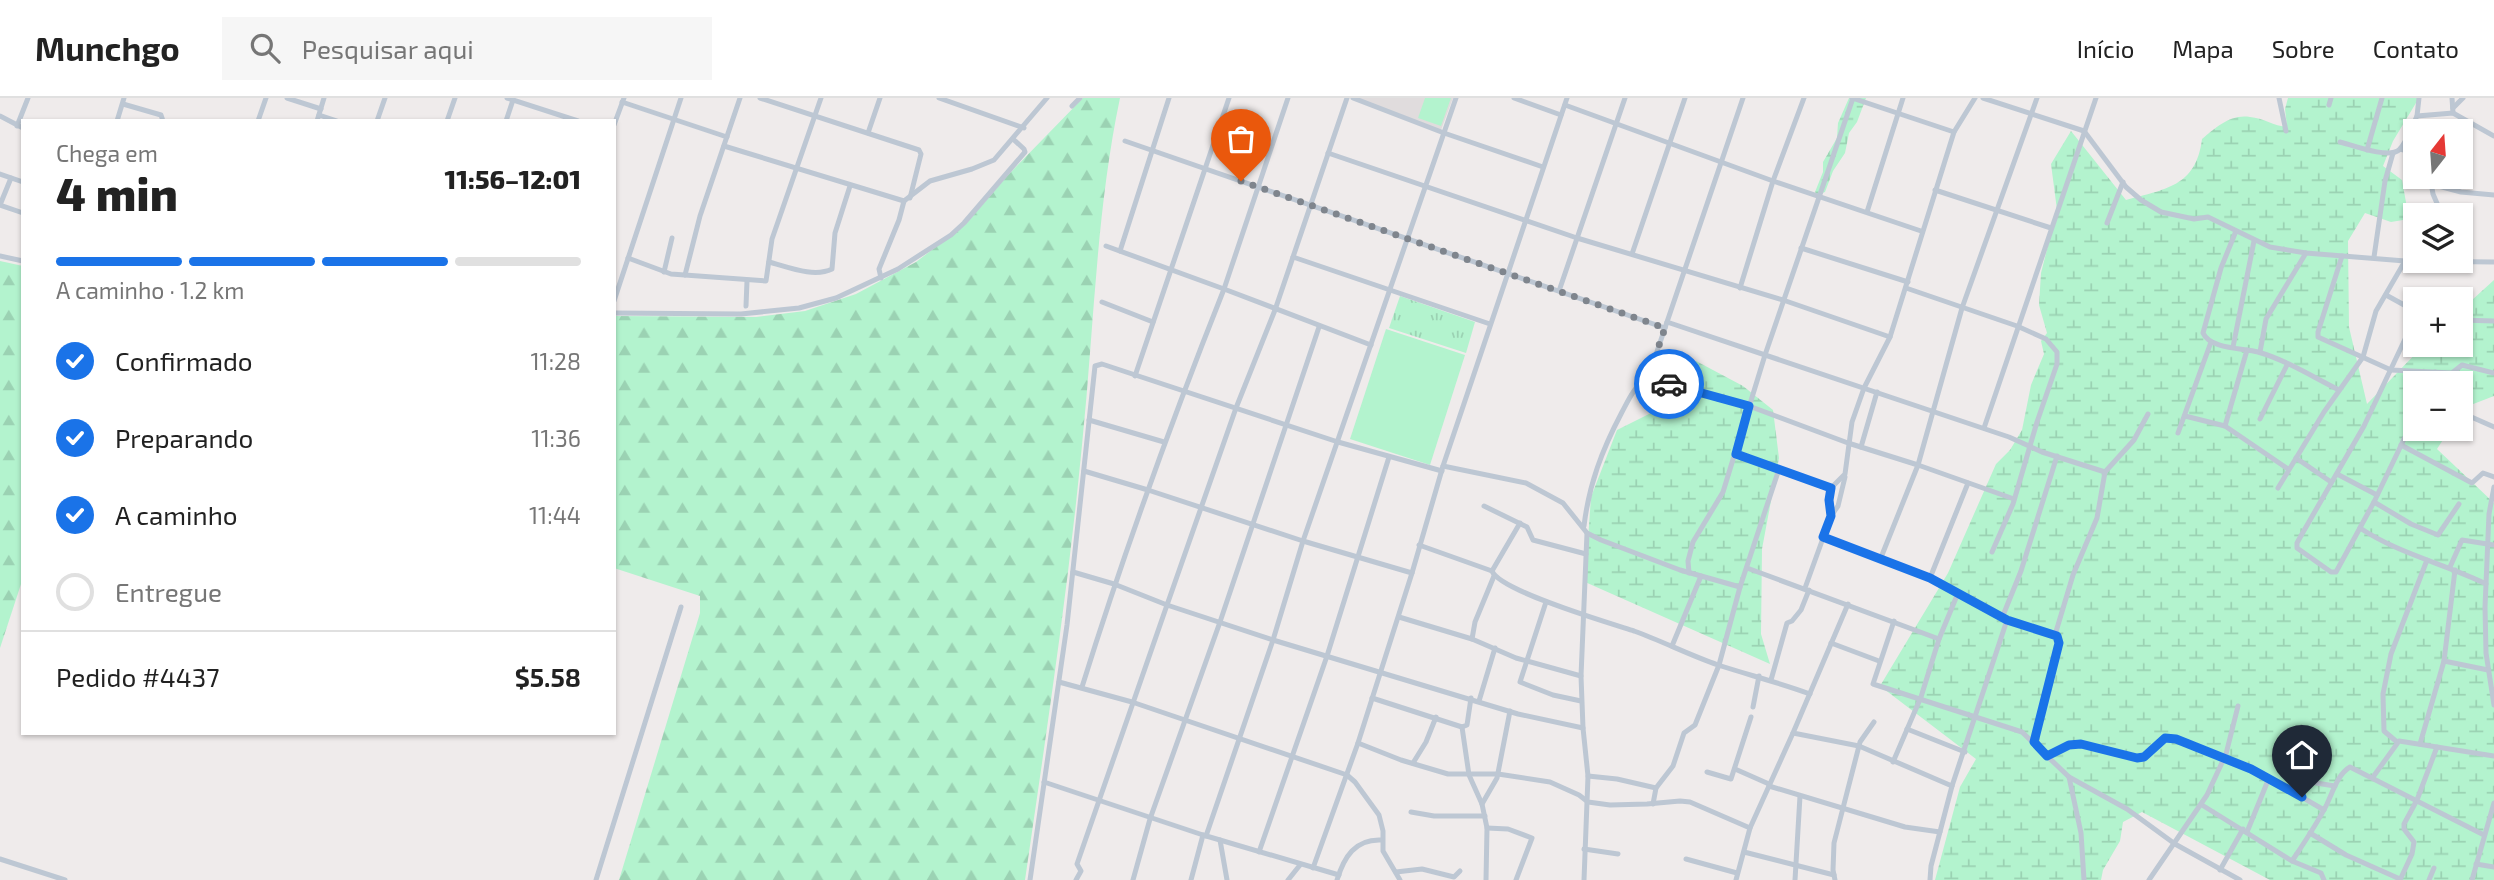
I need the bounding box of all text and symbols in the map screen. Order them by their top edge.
search box [222,17,712,80]
text: Munchgo [35,28,180,68]
icon: search [246,29,284,67]
text: Pesquisar aqui [302,33,474,64]
text: Início [2077,34,2134,63]
text: Mapa [2172,34,2234,63]
text: Sobre [2272,34,2335,63]
text: Contato [2373,34,2459,63]
pin [1211,109,1271,181]
north arrow [2403,119,2473,189]
map controls [2403,119,2473,441]
icon: bag [1222,120,1260,158]
text: Chega em [56,139,158,167]
text: 11:56–12:01 [445,163,581,194]
text: 4 min [56,165,178,220]
button: layers [2403,203,2473,273]
text: A caminho · 1.2 km [56,276,244,304]
button: + [2403,287,2473,357]
icon: check [56,342,94,380]
text: Confirmado [115,345,253,376]
text: 11:28 [530,347,581,375]
courier [1634,349,1704,419]
icon: car [1650,365,1688,403]
button: − [2403,371,2473,441]
icon: check [56,419,94,457]
text: Preparando [115,422,253,453]
text: 11:36 [531,424,581,452]
icon: check [56,496,94,534]
text: A caminho [115,499,238,530]
text: 11:44 [529,501,581,529]
text: Entregue [115,576,222,607]
text: Pedido #4437 [56,661,220,692]
text: $5.58 [515,661,581,692]
pin [2272,725,2332,797]
icon: home [2283,736,2321,774]

